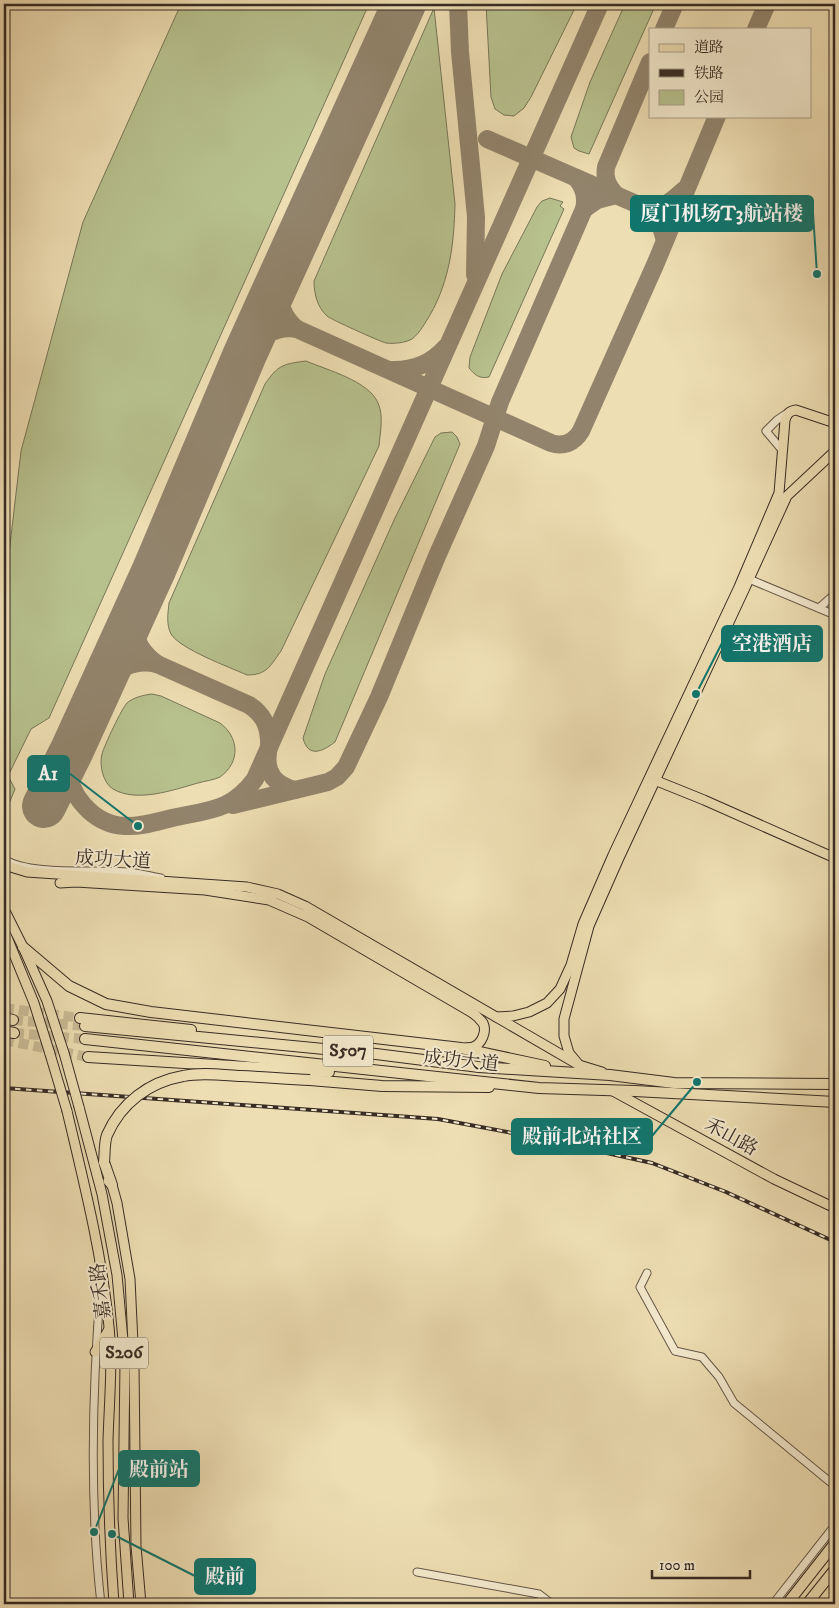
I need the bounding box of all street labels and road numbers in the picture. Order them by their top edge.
street label: 成功大道 [74,847,152,873]
road number: S507 [323,1036,373,1066]
street label: 成功大道 [422,1046,500,1076]
street label: 禾山路 [700,1113,762,1161]
street label: 嘉禾路 [86,1261,116,1321]
road number: S206 [100,1338,148,1369]

